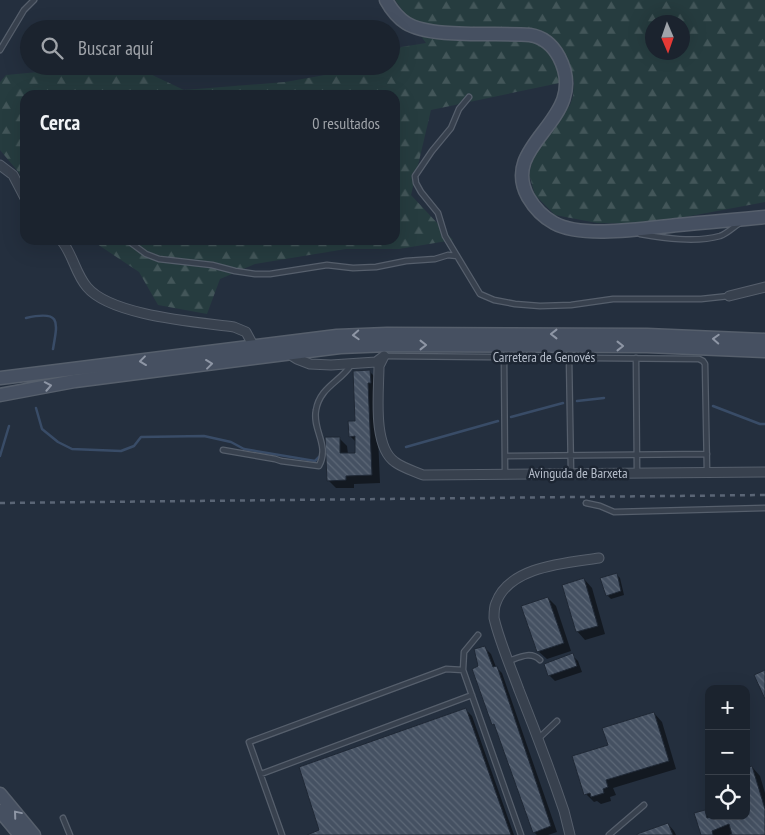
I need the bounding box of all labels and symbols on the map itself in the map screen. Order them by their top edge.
north arrow [645,15,690,60]
one-way arrow [550,329,558,339]
one-way arrow [352,330,360,341]
one-way arrow [712,333,720,344]
one-way arrow [420,340,427,350]
one-way arrow [617,341,625,351]
street label: Carretera de Genovés [493,348,596,366]
one-way arrow [139,355,147,366]
one-way arrow [205,359,213,370]
one-way arrow [44,381,52,392]
street label: Avinguda de Barxeta [528,464,628,482]
one-way arrow [14,811,23,820]

